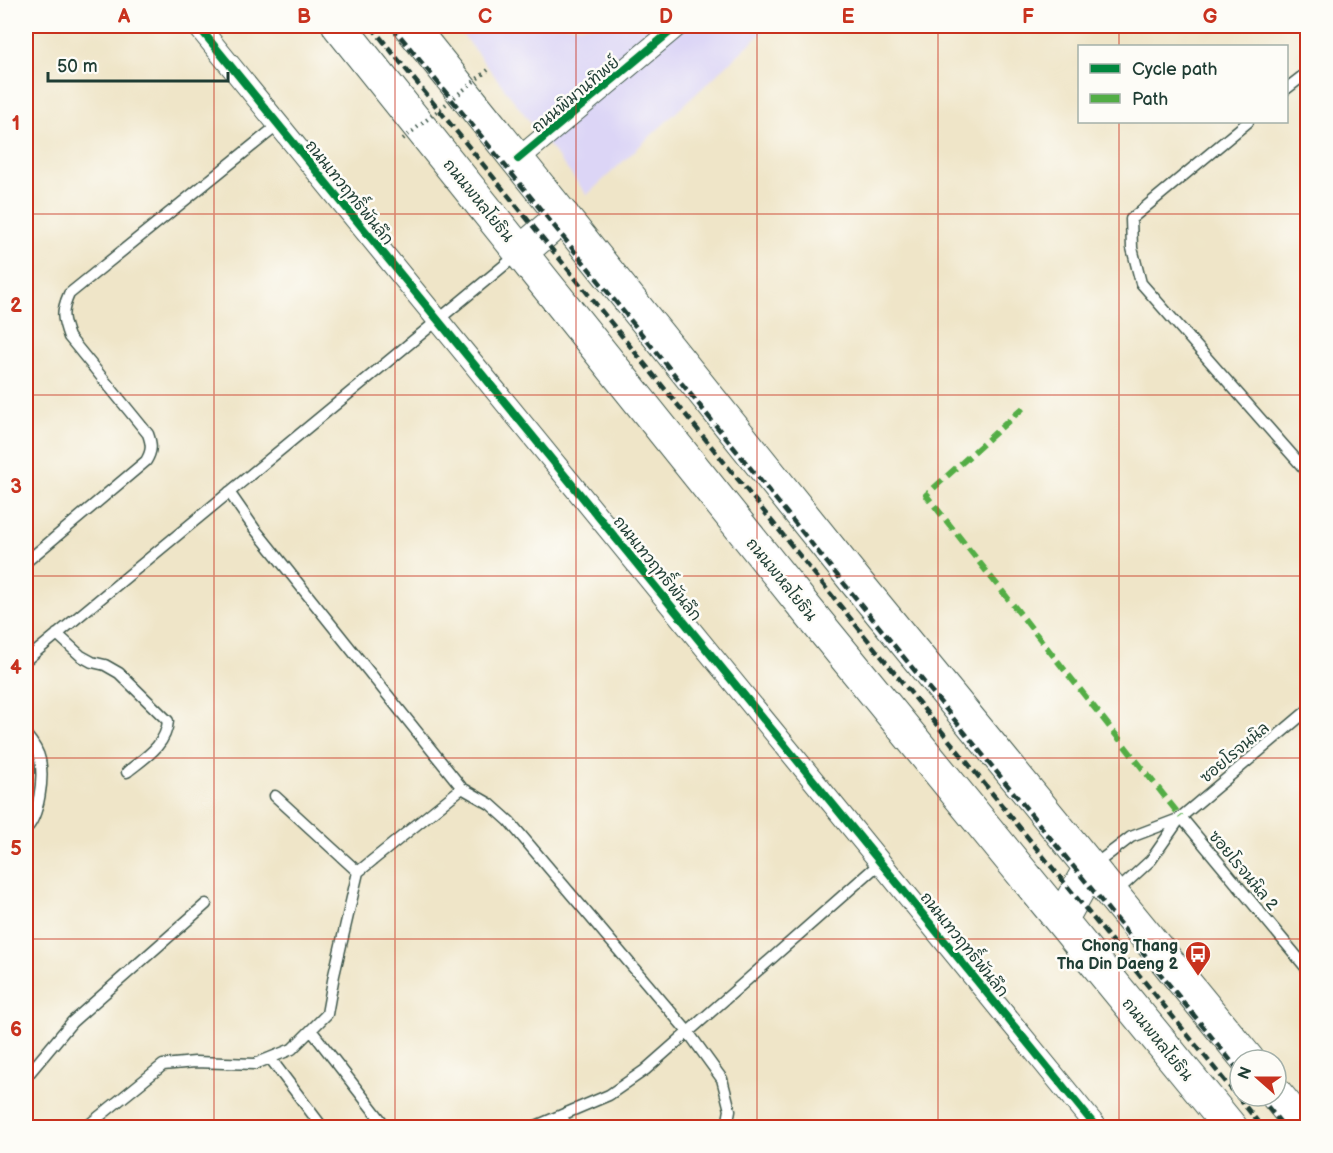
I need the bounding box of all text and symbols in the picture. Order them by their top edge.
text: A [117,5,131,29]
text: B [297,5,311,29]
text: C [478,5,492,29]
text: D [659,5,673,29]
text: E [842,5,855,29]
text: F [1022,5,1034,29]
text: G [1203,5,1218,29]
scale bar [48,45,228,83]
legend [1078,45,1288,123]
street label: ถนนพิมานทิพย์ [526,51,624,137]
text: 50 m [57,56,98,77]
text: Cycle path [1132,59,1218,80]
text: Path [1132,89,1168,110]
text: 1 [12,112,20,136]
street label: ถนนเทวฤทธิ์พันลึก [300,132,403,250]
street label: ถนนพหลโยธิน [439,154,520,246]
text: 2 [10,294,22,318]
text: 3 [10,475,22,499]
street label: ถนนเทวฤทธิ์พันลึก [608,508,711,626]
street label: ถนนพหลโยธิน [742,533,823,625]
text: 4 [10,656,22,680]
street label: ซอยโรจนนิล [1195,717,1273,787]
street label: ซอยโรจนนิล 2 [1204,825,1284,915]
text: 5 [10,837,22,861]
street label: ถนนเทวฤทธิ์พันลึก [915,884,1018,1002]
place label: Chong Thang Tha Din Daeng 2 [1057,937,1178,974]
bus stop icon: Chong Thang Tha Din Daeng 2 [1183,939,1213,977]
street label: ถนนพหลโยธิน [1118,993,1199,1085]
text: 6 [10,1018,22,1042]
north arrow [1228,1048,1288,1108]
text: N [1234,1064,1256,1082]

